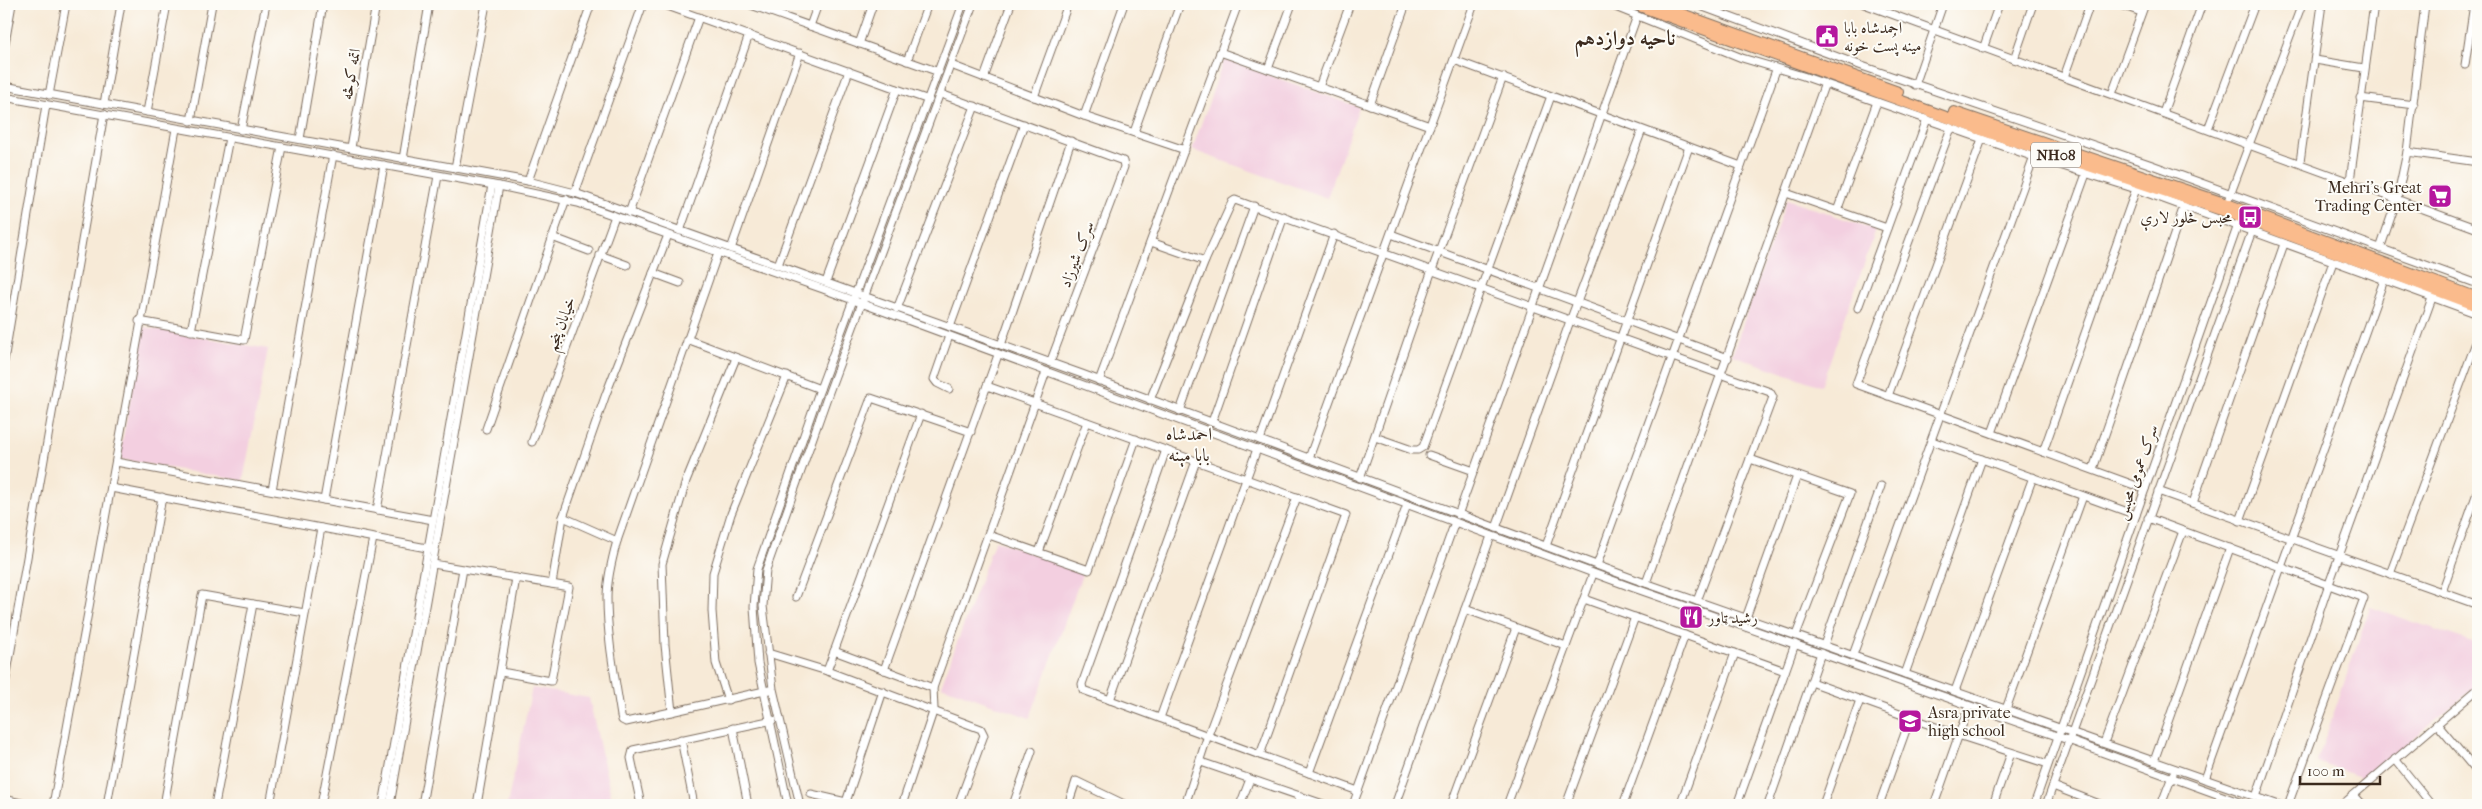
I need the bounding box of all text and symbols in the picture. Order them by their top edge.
place label: احمدشاه بابا مینه پُست خونه [1844,18,1922,57]
public building icon: احمدشاه بابا مینه پُست خونه [1814,23,1840,49]
district label: ناحیه دوازدهم [1575,26,1675,57]
street label: اتمه کوڅه [337,47,365,101]
road number: NH08 [2031,142,2081,168]
place label: Mehri's Great Trading Center [2315,178,2422,215]
supermarket icon: Mehri's Great Trading Center [2427,183,2453,209]
bus stop icon: محبس څلور لارې [2237,204,2263,230]
place label: محبس څلور لارې [2140,208,2232,231]
street label: سرک شیرزاد [1055,218,1099,290]
street label: خیابان پنجم [542,294,585,356]
street label: سرک عمومی محبس [2111,422,2163,523]
district label: احمدشاه بابا مېنه [1166,424,1212,468]
restaurant icon: رشید ټاور [1678,604,1704,630]
place label: رشید ټاور [1706,608,1758,627]
place label: Asra private high school [1927,703,2011,740]
school or university icon: Asra private high school [1897,708,1923,734]
scale bar [2300,754,2380,786]
text: 100 m [2307,762,2345,780]

